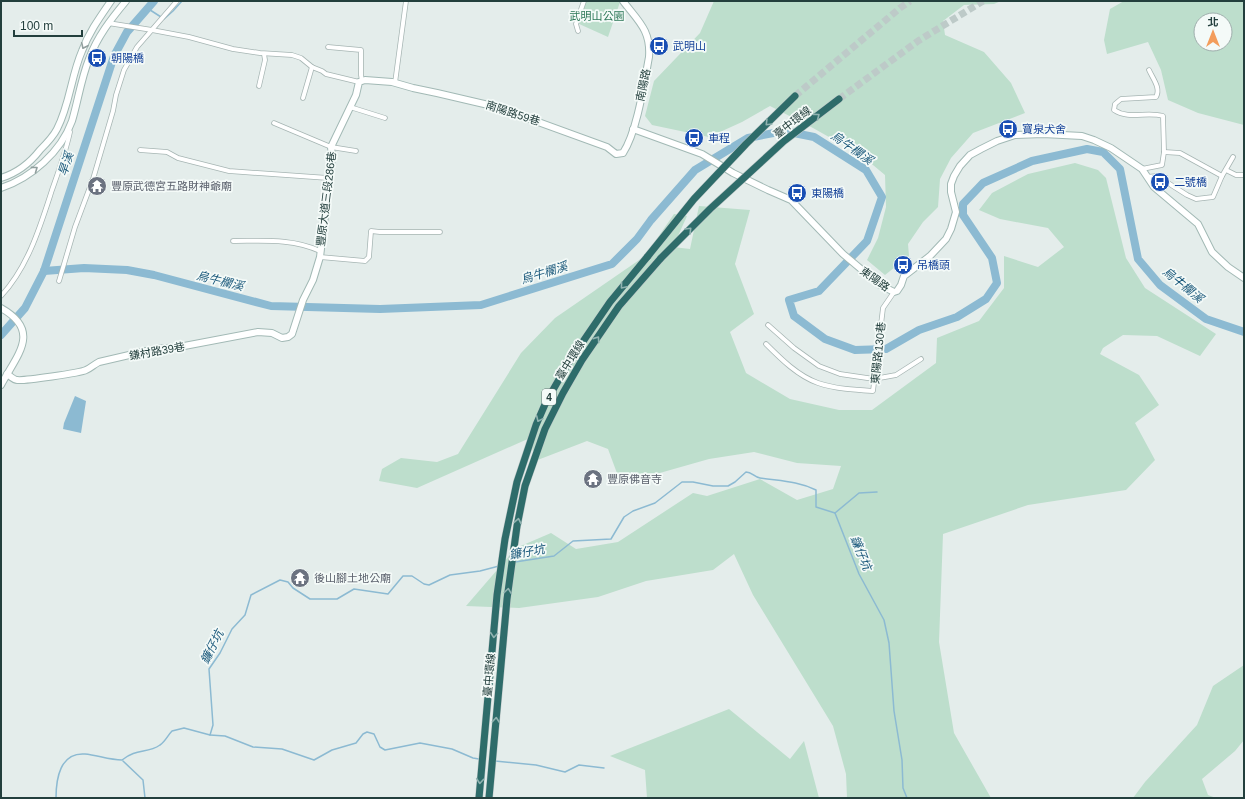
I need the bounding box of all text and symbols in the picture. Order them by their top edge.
park label: 武明山公園 [570,10,625,22]
scale bar [14,12,82,38]
north arrow [1193,12,1233,52]
text: 北 [1208,16,1219,28]
text: 100 m [20,19,53,33]
bus stop icon: 武明山 [648,35,670,57]
place label: 武明山 [673,40,706,52]
one-way arrow [81,42,89,49]
bus stop icon: 朝陽橋 [86,47,108,69]
place label: 朝陽橋 [111,52,144,64]
street label: 南陽路 [634,68,652,102]
street label: 南陽路59巷 [484,99,542,127]
street label: 臺中環線 [771,104,813,140]
one-way arrow [813,113,820,121]
one-way arrow [765,118,773,126]
bus stop icon: 寶泉犬舍 [997,118,1019,140]
place label: 寶泉犬舍 [1022,123,1066,135]
bus stop icon: 車程 [683,127,705,149]
water label: 烏牛欄溪 [828,128,877,169]
place label: 車程 [708,132,730,144]
water label: 旱溪 [56,149,77,178]
street label: 豐原大道三段286巷 [314,151,338,247]
one-way arrow [30,167,37,174]
bus stop icon: 二號橋 [1149,171,1171,193]
temple icon: 豐原武德宮五路財神爺廟 [86,175,108,197]
place label: 二號橋 [1174,176,1207,188]
place label: 豐原武德宮五路財神爺廟 [111,180,232,192]
bus stop icon: 東陽橋 [786,182,808,204]
place label: 東陽橋 [811,187,844,199]
one-way arrow [684,227,692,235]
bus stop icon: 吊橋頭 [892,254,914,276]
water label: 烏牛欄溪 [519,259,571,287]
place label: 吊橋頭 [917,259,950,271]
water label: 烏牛欄溪 [1160,264,1208,307]
street label: 東陽路 [858,265,892,293]
water label: 烏牛欄溪 [195,268,247,294]
one-way arrow [621,281,628,288]
street label: 東陽路130巷 [869,321,887,385]
one-way arrow [592,336,599,343]
street label: 臺中環線 [553,338,587,382]
street label: 鎌村路39巷 [128,340,186,362]
road number: 4 [542,389,556,405]
one-way arrow [536,415,544,422]
temple icon: 豐原佛音寺 [582,468,604,490]
place label: 豐原佛音寺 [607,473,662,485]
one-way arrow [513,518,521,524]
water label: 鐮仔坑 [848,534,875,574]
water label: 鐮仔坑 [508,542,548,562]
temple icon: 後山腳土地公廟 [289,567,311,589]
place label: 後山腳土地公廟 [314,572,391,584]
one-way arrow [503,588,512,594]
water label: 鐮仔坑 [198,626,227,666]
one-way arrow [489,632,498,638]
street label: 臺中環線 [481,653,497,697]
one-way arrow [491,717,500,723]
one-way arrow [476,778,485,784]

